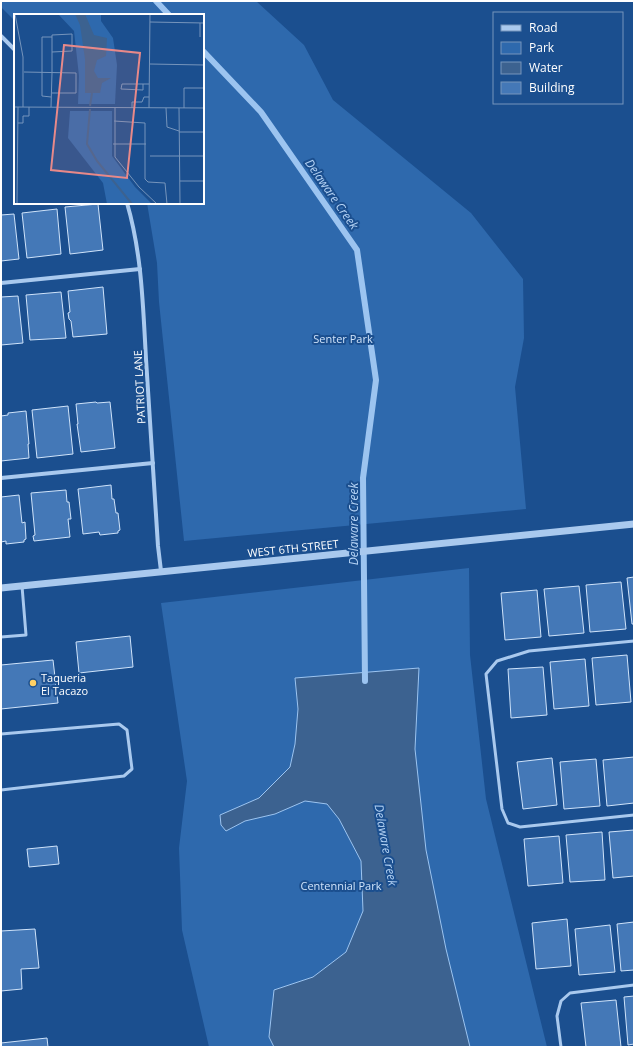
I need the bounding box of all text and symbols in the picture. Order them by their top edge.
legend [493,12,623,104]
inset map [14,14,204,204]
text: Road [529,19,558,36]
text: Park [529,39,555,56]
text: Water [529,59,563,76]
text: Building [529,79,575,96]
water label: Delaware Creek [301,155,363,234]
park label: Senter Park [313,331,373,346]
street label: PATRIOT LANE [130,350,148,424]
water label: Delaware Creek [345,482,362,565]
street label: WEST 6TH STREET [247,536,339,560]
place label: Taqueria El Tacazo [41,670,88,698]
marker: Taqueria El Tacazo [28,678,38,688]
water label: Delaware Creek [370,803,402,888]
park label: Centennial Park [301,878,382,893]

